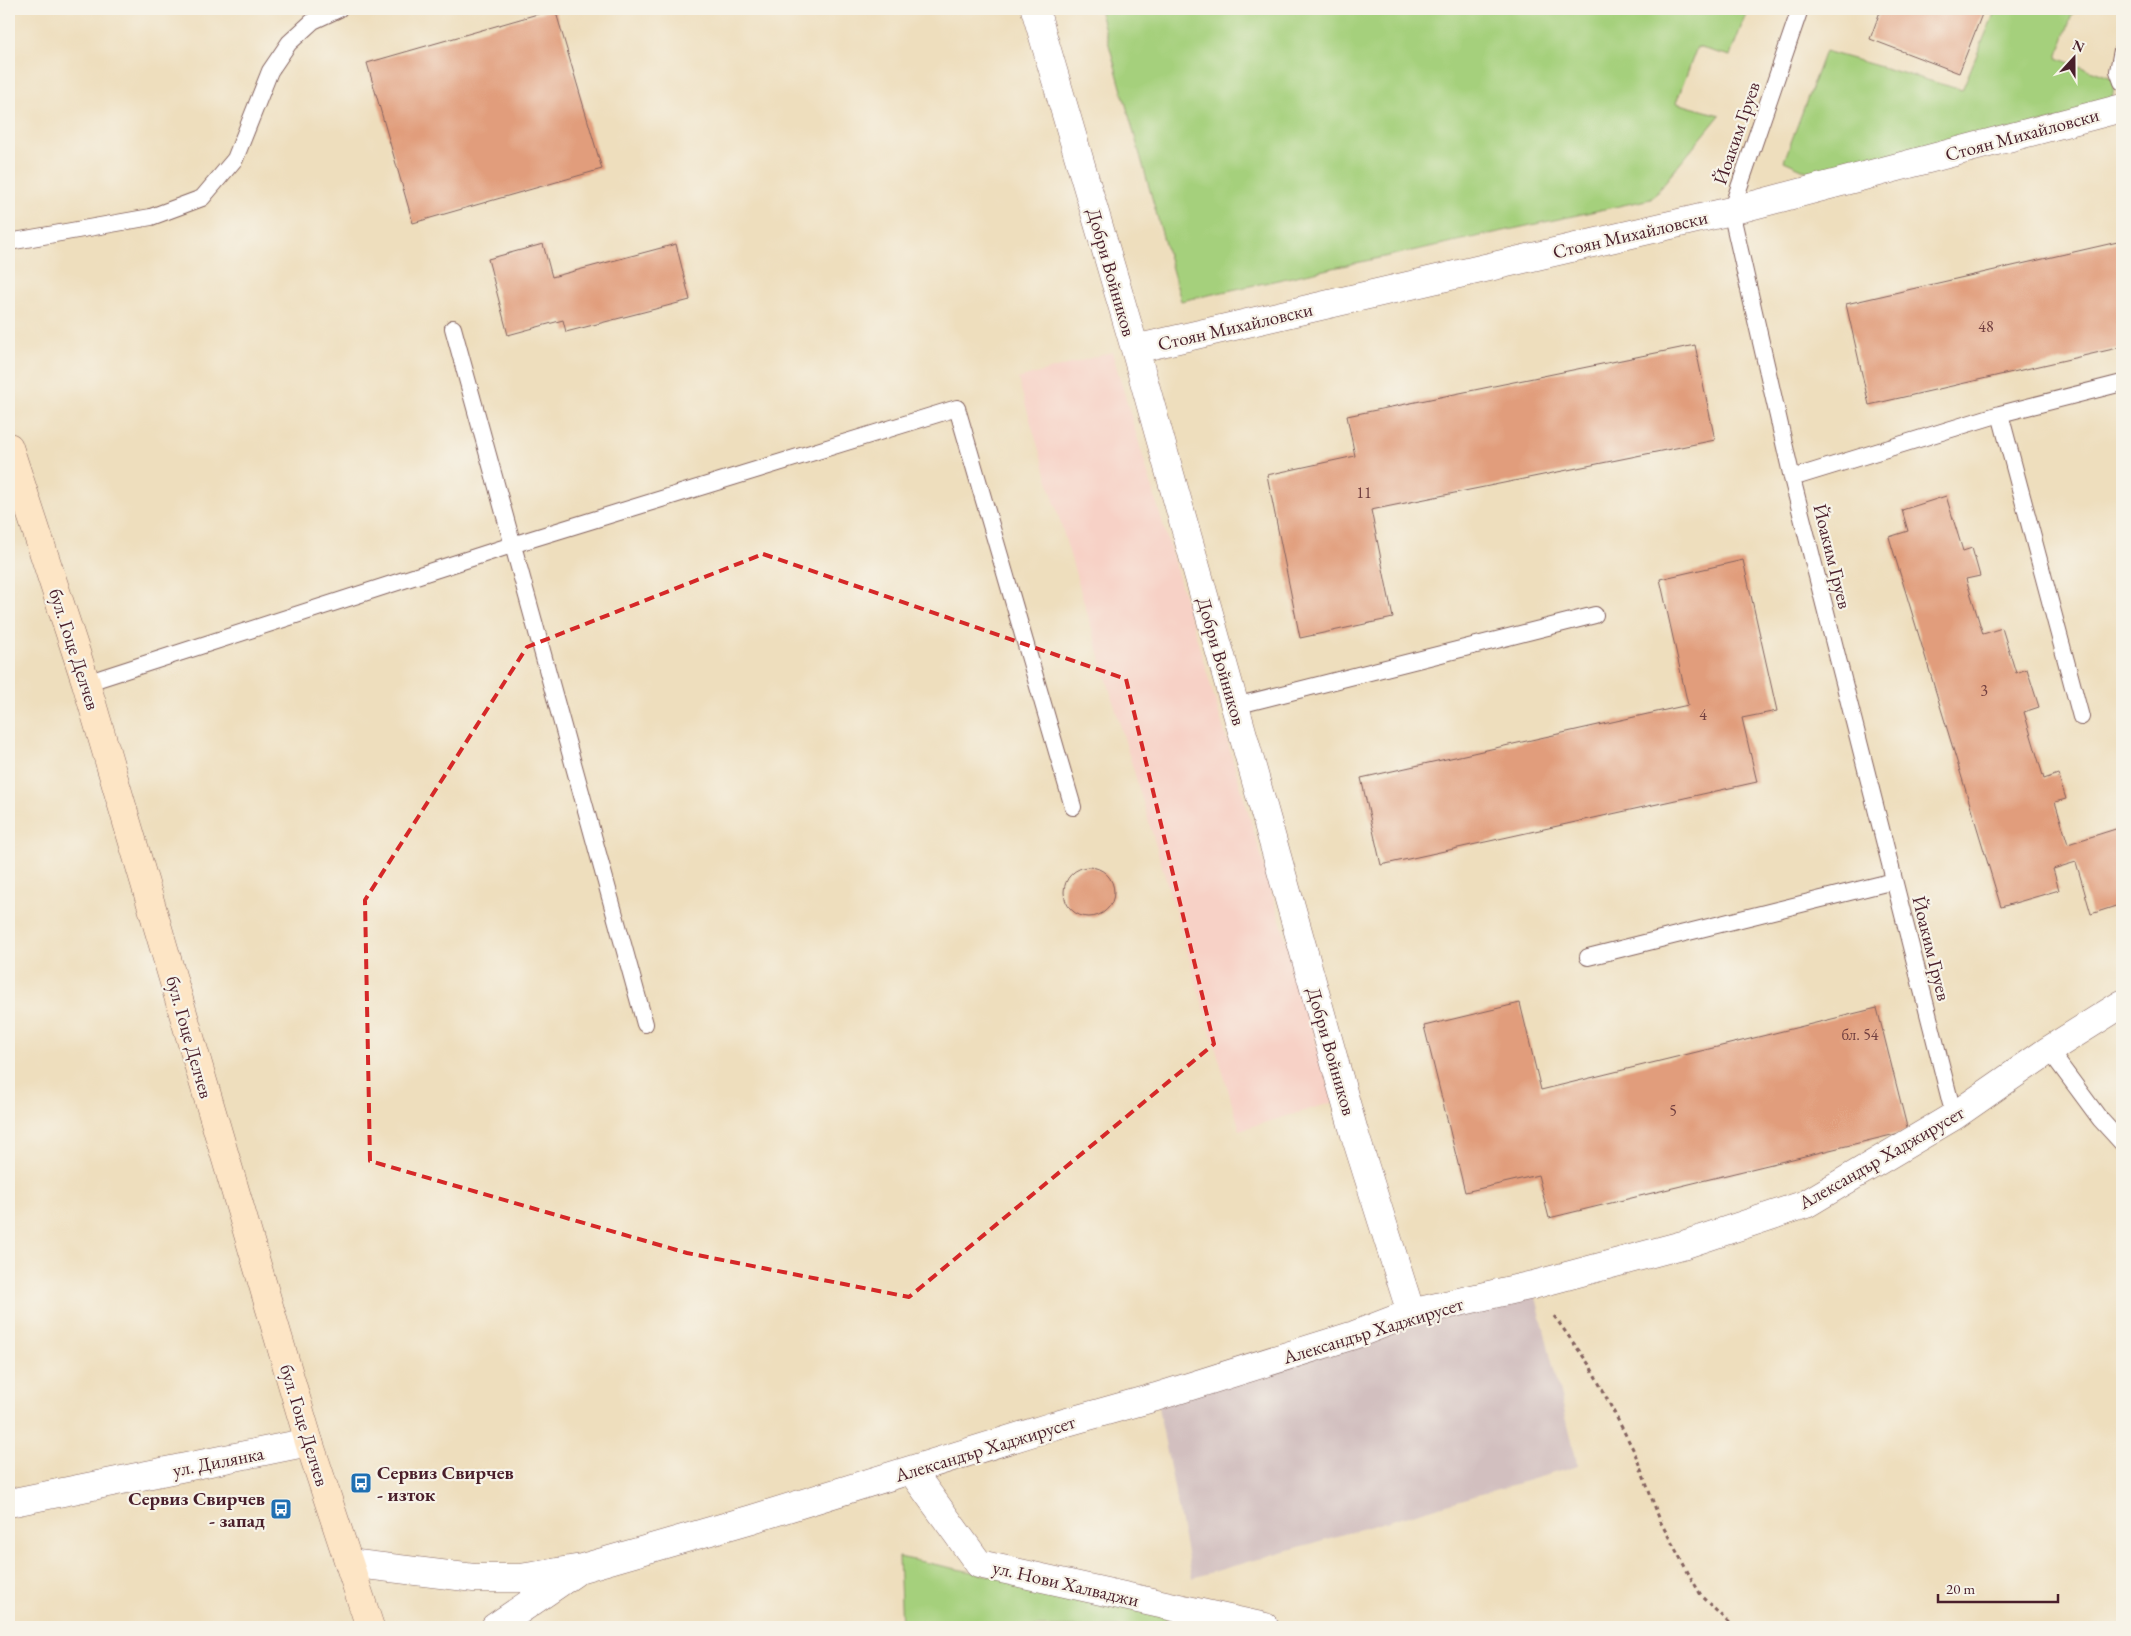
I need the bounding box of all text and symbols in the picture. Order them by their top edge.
north arrow [2048,32,2098,82]
text: N [2070,35,2088,57]
street label: Йоаким Груев [1707,78,1766,188]
street label: Стоян Михайловски [1942,102,2102,167]
street label: Стоян Михайловски [1550,204,1710,264]
street label: Добри Войников [1081,205,1142,339]
street label: Стоян Михайловски [1155,296,1315,356]
house number: 48 [1978,316,1994,337]
house number: 11 [1356,482,1372,503]
street label: Йоаким Груев [1807,501,1858,611]
street label: бул. Гоце Делчев [43,585,106,713]
street label: Добри Войников [1191,594,1252,728]
house number: 3 [1980,680,1988,701]
house number: 4 [1699,704,1707,725]
street label: Йоаким Груев [1906,893,1957,1003]
street label: бул. Гоце Делчев [160,973,219,1101]
street label: Добри Войников [1301,984,1362,1118]
house number: бл. 54 [1841,1024,1879,1045]
house number: 5 [1669,1100,1677,1121]
street label: Александър Хаджирусет [1793,1100,1969,1216]
street label: Александър Хаджирусет [1279,1291,1467,1370]
street label: бул. Гоце Делчев [274,1361,335,1489]
street label: Александър Хаджирусет [891,1409,1079,1488]
street label: ул. Дилянка [170,1440,266,1483]
place label: Сервиз Свирчев - изток [377,1460,514,1507]
bus stop icon: Сервиз Свирчев - изток [349,1471,373,1495]
place label: Сервиз Свирчев - запад [128,1486,265,1533]
bus stop icon: Сервиз Свирчев - запад [269,1497,293,1521]
street label: ул. Нови Халваджи [990,1554,1142,1612]
scale bar [1938,1571,2058,1603]
text: 20 m [1946,1579,1975,1598]

